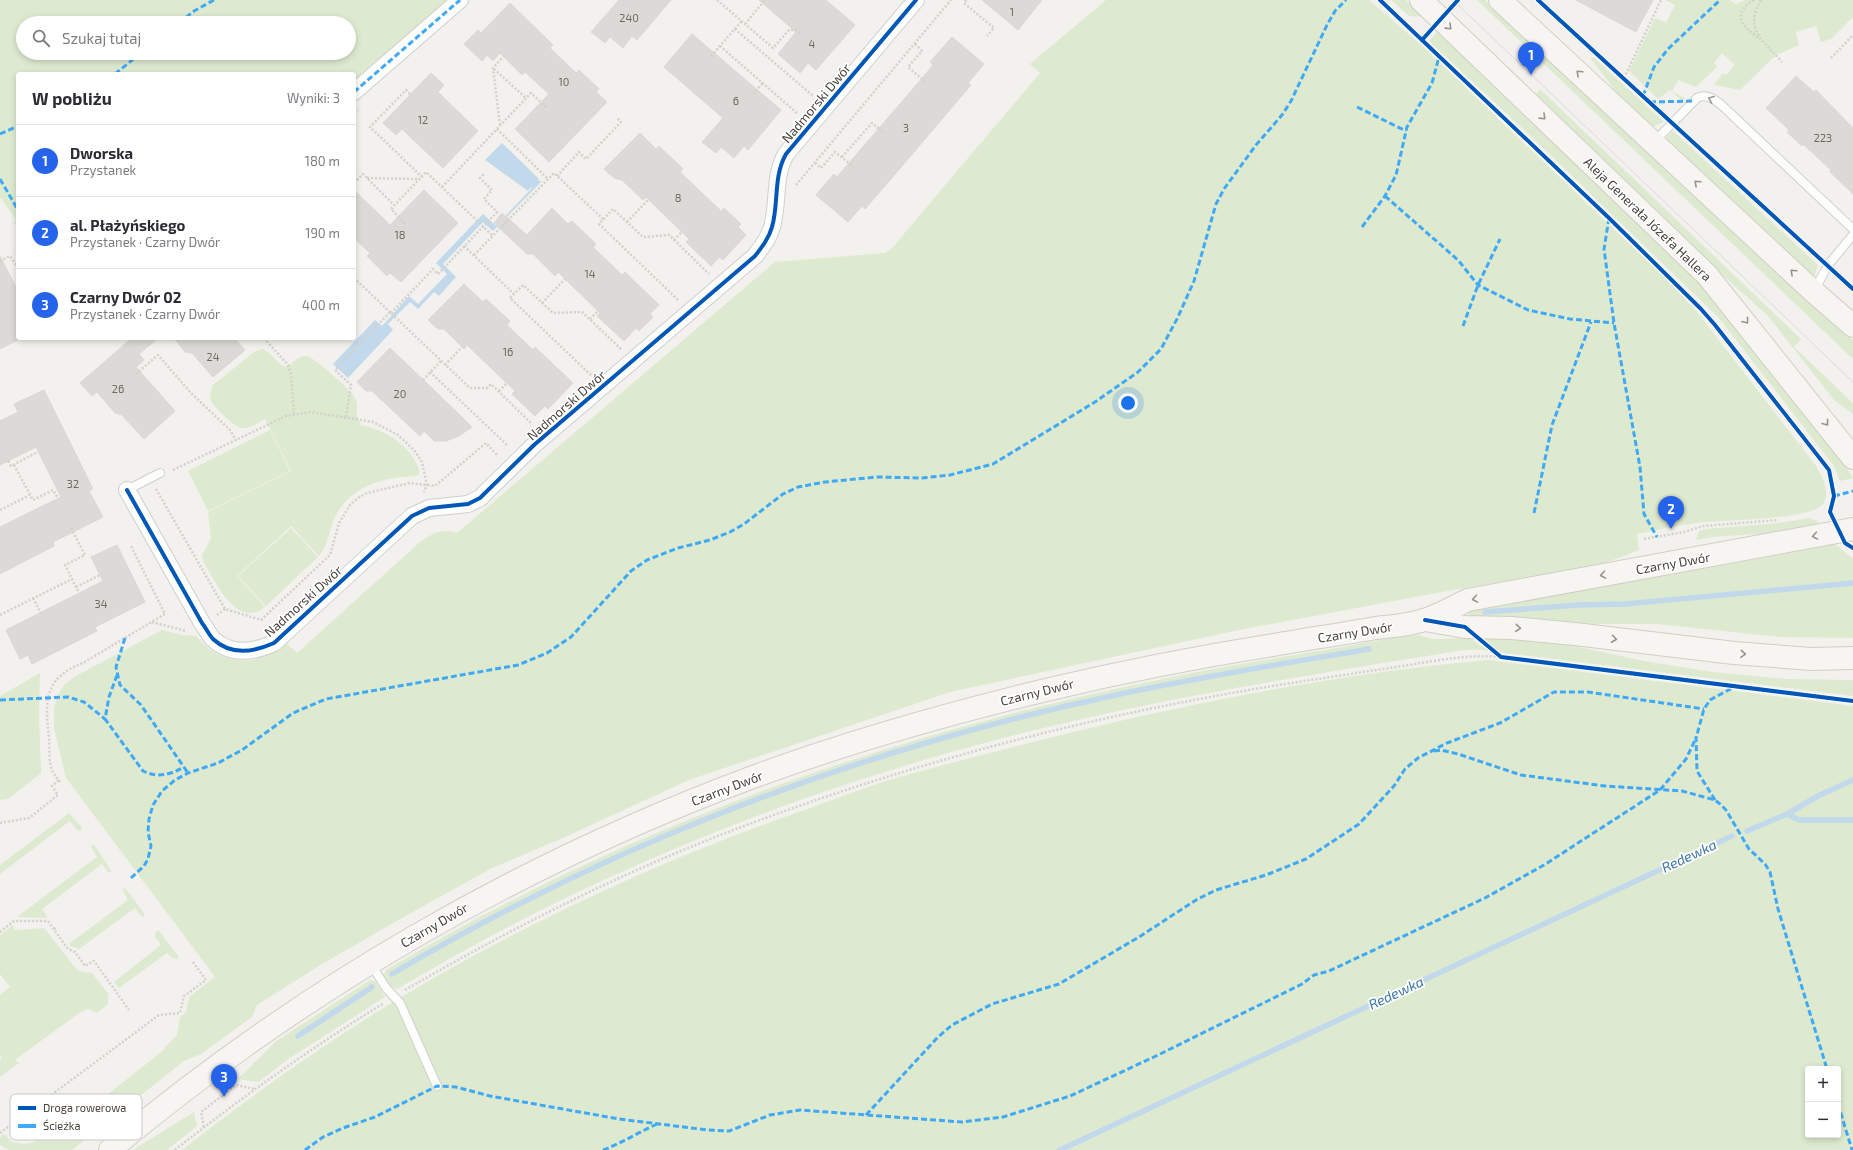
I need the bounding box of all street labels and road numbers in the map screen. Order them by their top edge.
street label: Nadmorski Dwór [778,60,854,146]
street label: Aleja Generała Józefa Hallera [1581,154,1715,284]
street label: Nadmorski Dwór [523,366,609,444]
street label: Czarny Dwór [1635,549,1711,577]
street label: Nadmorski Dwór [261,562,345,640]
street label: Czarny Dwór [1317,618,1393,646]
street label: Czarny Dwór [999,675,1075,709]
street label: Czarny Dwór [689,767,765,809]
street label: Czarny Dwór [397,899,471,951]

